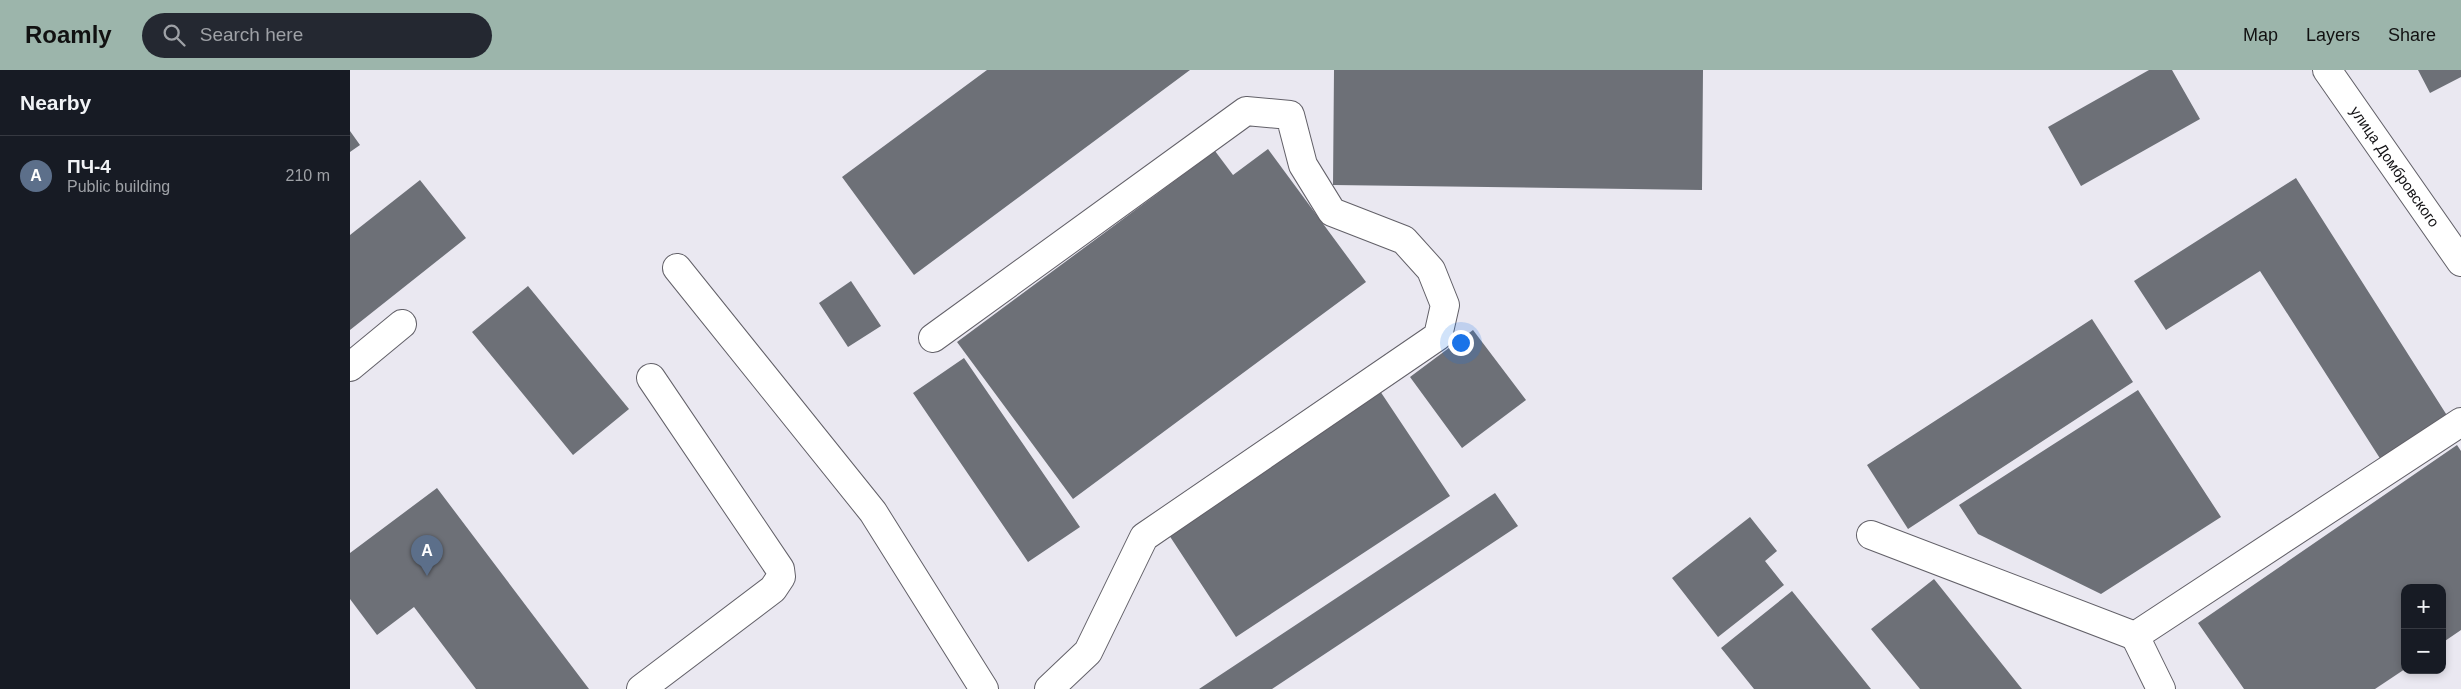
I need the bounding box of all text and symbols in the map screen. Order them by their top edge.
search box [142,13,492,58]
text: Roamly [25,21,112,48]
icon: search [160,21,188,49]
text: Search here [200,24,303,45]
text: Map [2243,25,2278,45]
text: Layers [2306,25,2360,45]
text: Share [2388,25,2436,45]
text: Nearby [20,91,91,114]
street label: улица Домбровского [2347,103,2443,230]
text: ПЧ-4 [67,156,111,177]
text: A [30,167,42,184]
text: 210 m [286,167,330,184]
text: Public building [67,178,170,195]
your location [1448,330,1474,356]
pin: A [411,535,443,576]
map controls [2401,584,2446,674]
button: + [2401,584,2446,629]
button: − [2401,629,2446,674]

